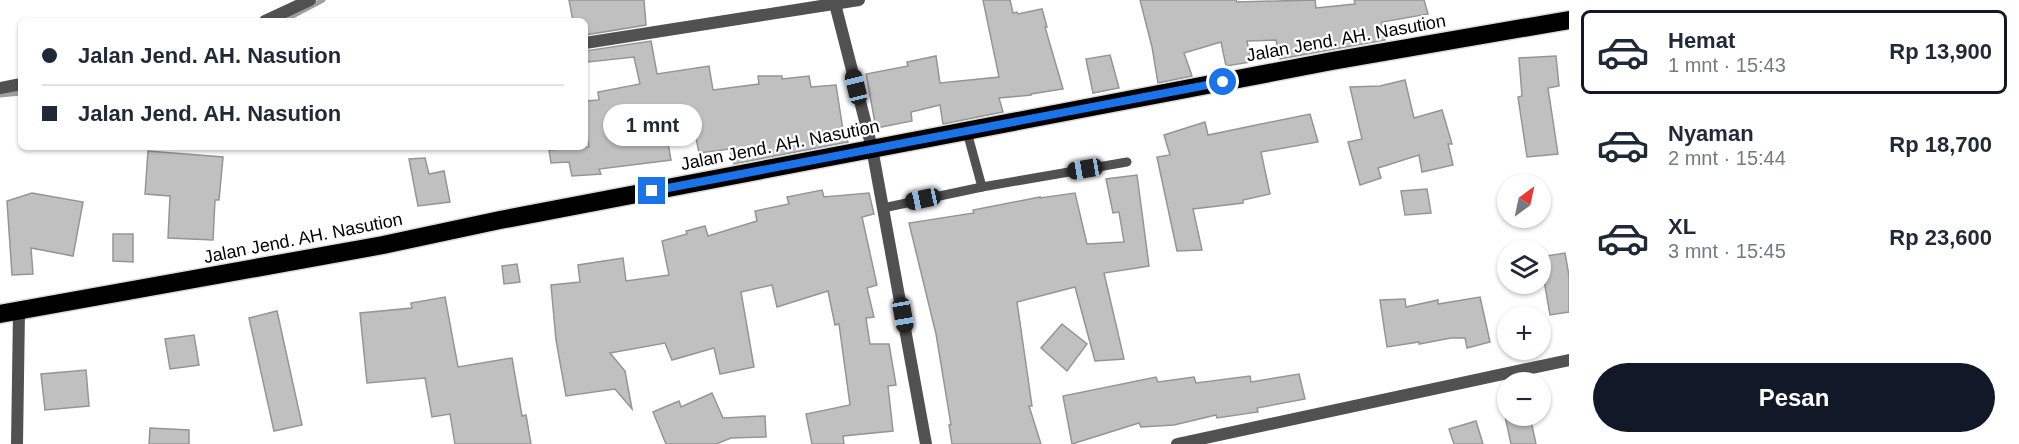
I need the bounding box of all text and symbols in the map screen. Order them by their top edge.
street label: Jalan Jend. AH. Nasution [1245,11,1447,65]
icon: car [1596,25,1650,79]
text: Hemat [1668,28,1735,53]
text: Rp 13,900 [1889,39,1992,64]
text: Jalan Jend. AH. Nasution [78,43,341,68]
text: 1 mnt · 15:43 [1668,54,1786,76]
car [843,67,869,107]
route start [1209,68,1236,95]
text: Jalan Jend. AH. Nasution [78,101,341,126]
callout: 1 mnt [602,104,702,146]
text: 1 mnt [626,114,679,136]
street label: Jalan Jend. AH. Nasution [679,116,881,174]
icon: car [1596,118,1650,172]
text: Nyaman [1668,121,1754,146]
text: Rp 18,700 [1889,132,1992,157]
text: 2 mnt · 15:44 [1668,147,1786,169]
car [1066,157,1104,181]
north arrow [1497,174,1551,228]
map controls [1497,174,1551,426]
route end [638,177,665,204]
car [904,186,942,212]
street label: Jalan Jend. AH. Nasution [202,209,404,267]
icon: car [1596,211,1650,265]
text: XL [1668,214,1696,239]
text: Rp 23,600 [1889,225,1992,250]
button: layers [1497,240,1551,294]
text: 3 mnt · 15:45 [1668,240,1786,262]
car [891,296,915,334]
button: + [1497,306,1551,360]
button: Pesan [1593,363,1995,432]
button: − [1497,372,1551,426]

